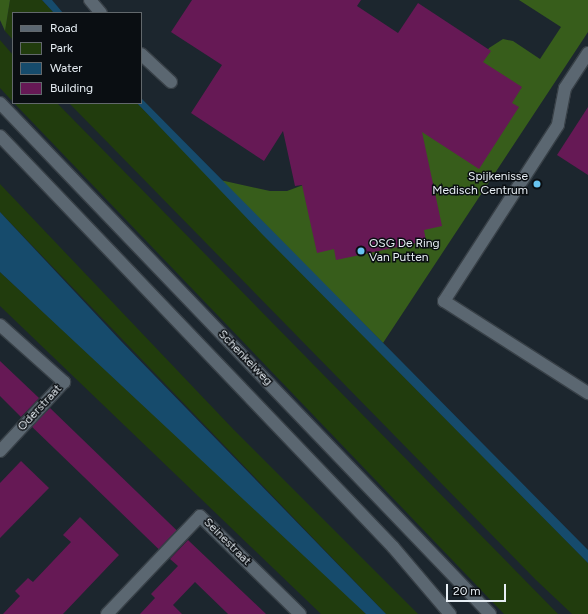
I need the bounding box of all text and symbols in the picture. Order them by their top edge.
legend [12,12,142,104]
text: Road [50,21,78,35]
text: Park [50,41,73,55]
text: Water [50,61,82,75]
text: Building [50,81,93,95]
place label: Spijkenisse Medisch Centrum [432,170,528,198]
marker: Spijkenisse Medisch Centrum [531,178,543,190]
place label: OSG De Ring Van Putten [369,237,440,265]
marker: OSG De Ring Van Putten [356,246,366,256]
street label: Schenkelweg [215,327,275,389]
street label: Oderstraat [15,382,65,434]
street label: Seinestraat [200,515,254,569]
scale bar [448,576,508,602]
text: 20 m [453,584,481,598]

